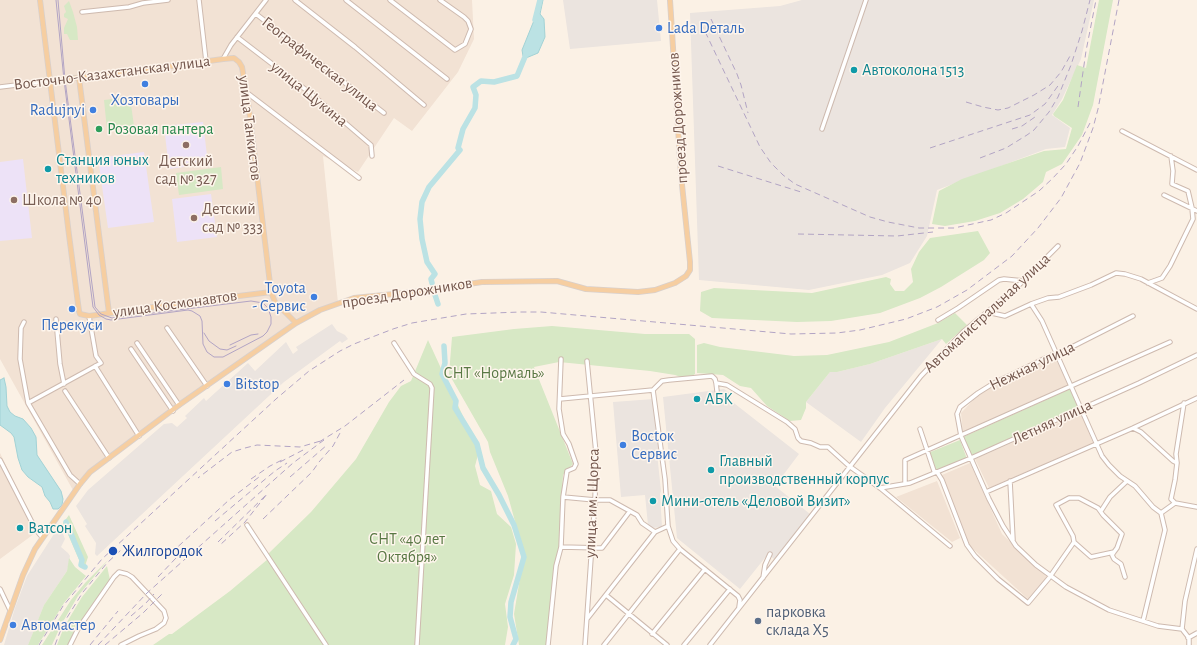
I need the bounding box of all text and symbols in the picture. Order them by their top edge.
street label: Географическая улица [258,13,382,115]
place label: Lada Dеталь [667,18,744,38]
marker: Lada Dеталь [654,23,664,33]
street label: Восточно-Казахстанская улица [13,51,211,95]
street label: проезд Дорожников [664,52,692,184]
street label: улица Щукина [267,57,351,131]
place label: Автоколона 1513 [862,60,964,80]
marker: Автоколона 1513 [849,65,859,75]
street label: улица Танкистов [234,74,266,182]
marker: Хозтовары [140,79,150,89]
place label: Хозтовары [111,90,179,110]
place label: Radujnyi [30,100,85,120]
marker: Radujnyi [88,105,98,115]
place label: Розовая пантера [107,119,213,139]
marker: Розовая пантера [94,124,104,134]
marker: Детский сад № 327 [181,140,191,150]
place label: Станция юных техников [56,150,149,188]
place label: Детский сад № 327 [155,151,217,189]
marker: Станция юных техников [43,164,53,174]
place label: Школа № 40 [22,190,102,210]
marker: Школа № 40 [9,195,19,205]
place label: Детский сад № 333 [202,199,263,237]
marker: Детский сад № 333 [189,213,199,223]
street label: Автомагистральная улица [920,249,1054,377]
street label: проезд Дорожников [341,273,473,313]
place label: Toyota - Сервис [252,278,306,316]
street label: улица Космонавтов [112,286,238,322]
marker: Toyota - Сервис [309,292,319,302]
marker: Перекуси [67,304,77,314]
place label: Перекуси [41,315,103,335]
street label: Нежная улица [986,337,1078,395]
park label: СНТ «Нормаль» [443,363,545,383]
place label: Bitstop [235,374,279,394]
marker: Bitstop [222,379,232,389]
place label: АБК [705,389,733,409]
marker: АБК [692,394,702,404]
street label: Летняя улица [1009,395,1095,449]
place label: Восtок Сервис [631,426,677,464]
marker: Восtок Сервис [618,440,628,450]
street label: улица им. Щорса [580,448,604,558]
place label: Главный производственный корпус [719,451,889,489]
marker: Главный производственный корпус [706,465,716,475]
place label: Мини-отель «Деловой Визит» [661,491,851,511]
marker: Мини-отель «Деловой Визит» [648,496,658,506]
place label: Ватсон [28,518,72,538]
marker: Ватсон [15,523,25,533]
park label: СНТ «40 лет Октября» [369,529,445,567]
place label: Жилгородок [122,541,202,561]
marker: Жилгородок [107,545,119,557]
place label: парковка склада X5 [766,602,829,640]
place label: Автомастер [21,615,96,635]
marker: парковка склада X5 [753,616,763,626]
marker: Автомастер [8,620,18,630]

